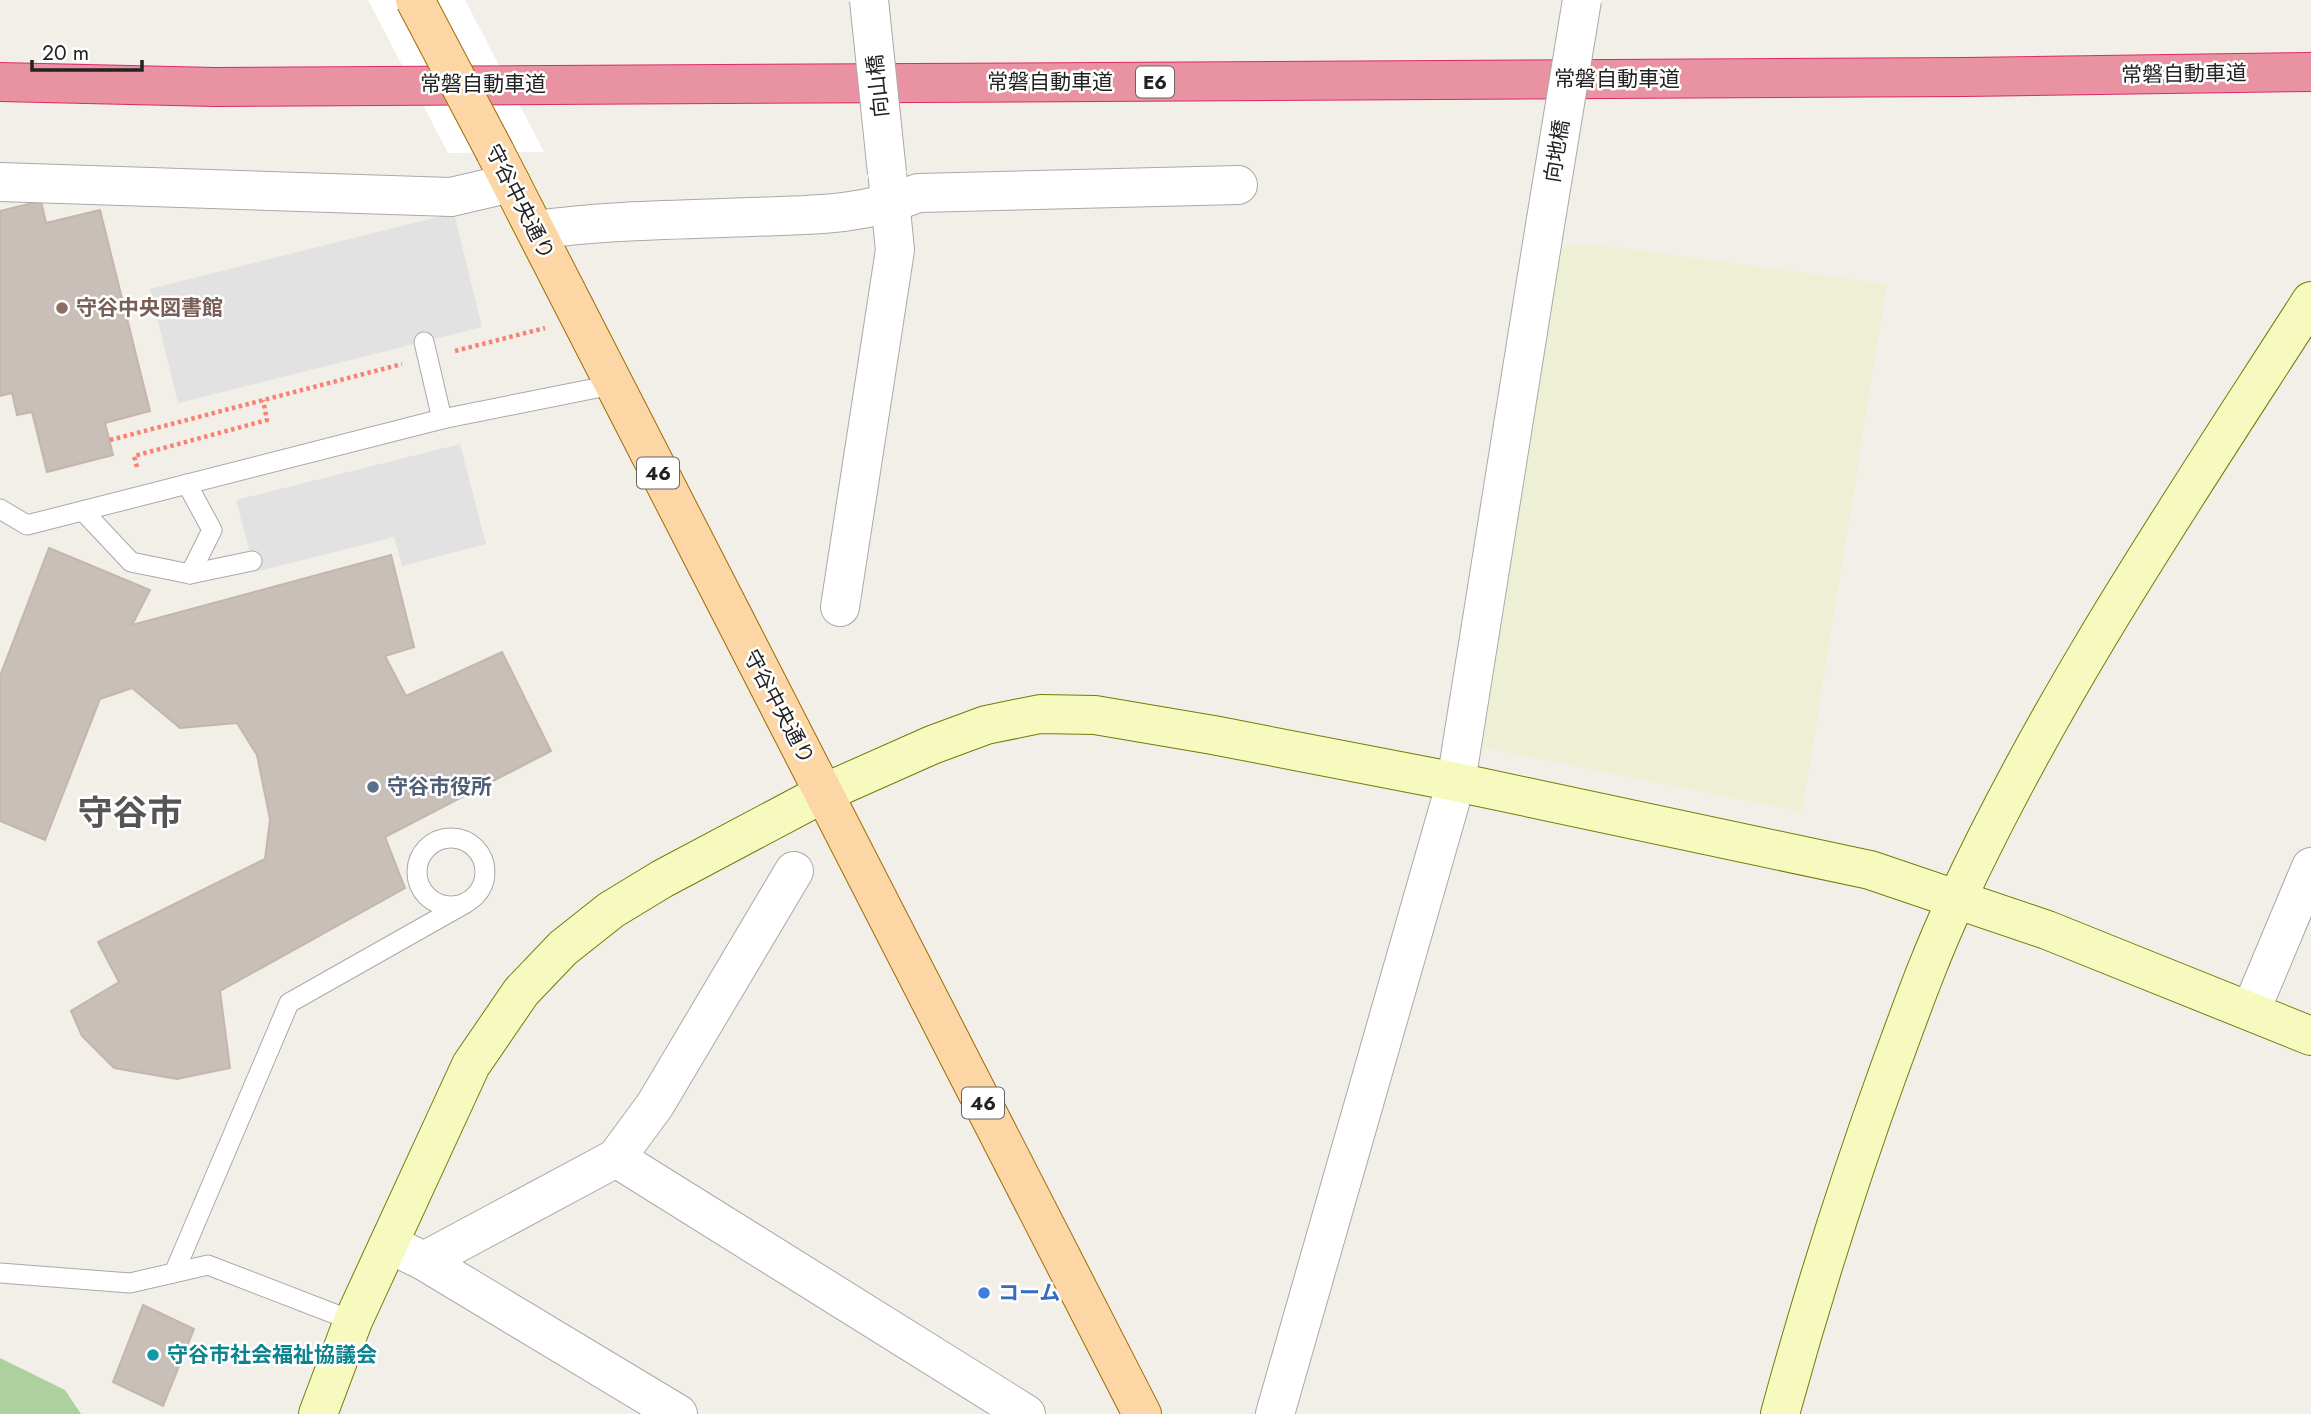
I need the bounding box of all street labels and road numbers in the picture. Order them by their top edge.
street label: 向山橋 [860,53,896,119]
street label: 常磐自動車道 [2121,58,2247,90]
street label: 常磐自動車道 [1554,64,1680,94]
road number: E6 [1136,66,1174,97]
street label: 常磐自動車道 [987,67,1113,97]
street label: 常磐自動車道 [420,69,546,99]
street label: 向地橋 [1537,118,1577,184]
street label: 守谷中央通り [478,139,562,265]
road number: 46 [637,458,679,488]
street label: 守谷中央通り [736,644,822,770]
road number: 46 [962,1088,1004,1119]

